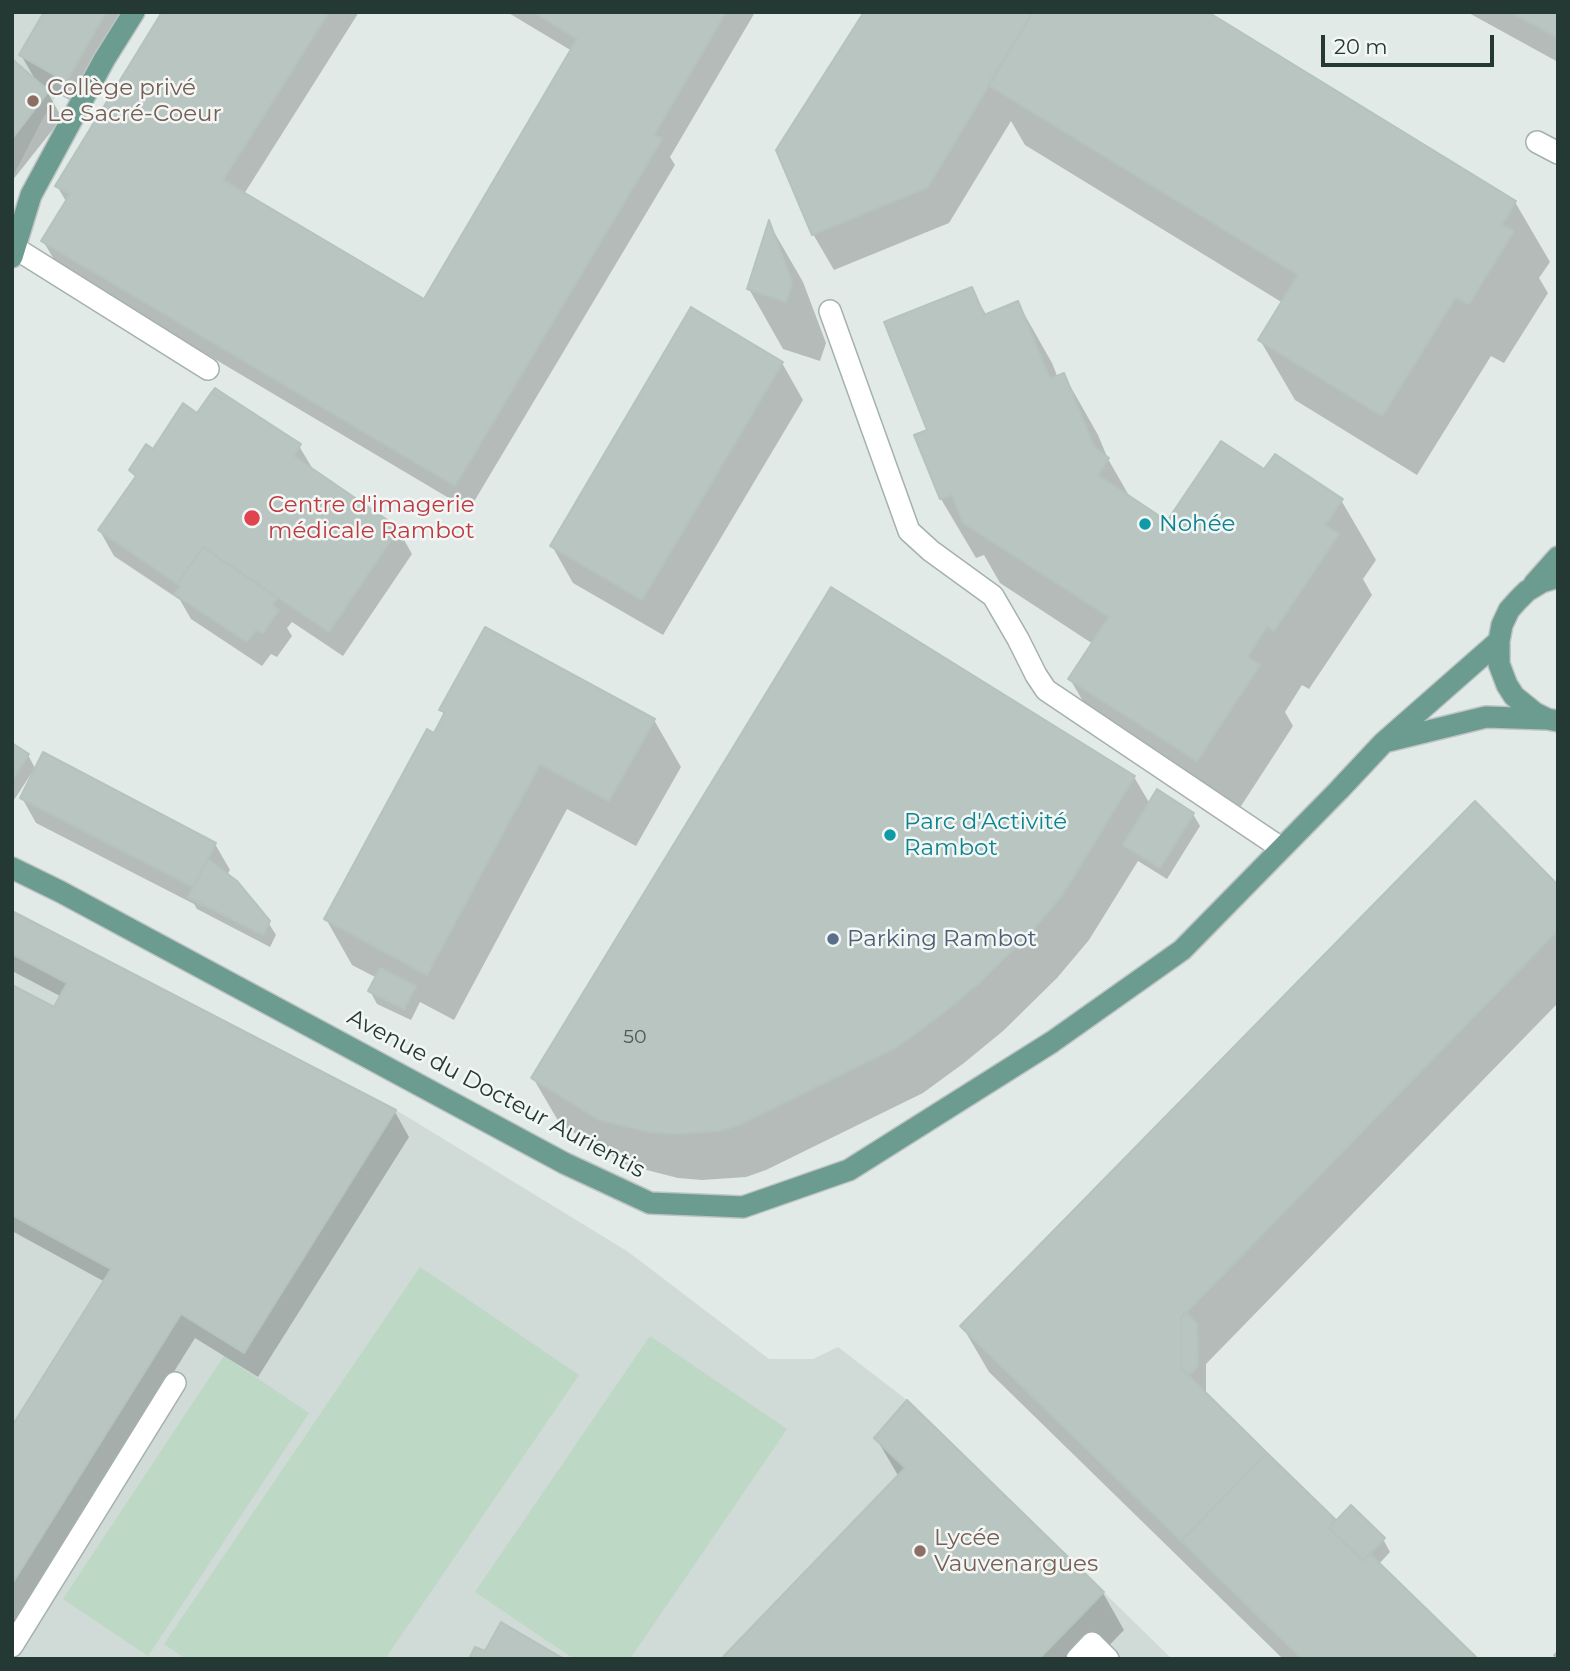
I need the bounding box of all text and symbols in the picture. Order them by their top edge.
scale bar [1325,21,1498,65]
text: 20 m [1334,34,1388,59]
place label: Collège privé Le Sacré-Coeur [47,74,222,128]
marker: Collège privé Le Sacré-Coeur [25,93,41,109]
place label: Centre d'imagerie médicale Rambot [268,491,475,545]
marker: Centre d'imagerie médicale Rambot [242,508,262,528]
place label: Nohée [1159,510,1235,538]
marker: Nohée [1137,516,1153,532]
place label: Parc d'Activité Rambot [904,808,1067,862]
marker: Parc d'Activité Rambot [882,827,898,843]
place label: Parking Rambot [847,925,1037,953]
marker: Parking Rambot [825,931,841,947]
street label: Avenue du Docteur Aurientis [342,1004,650,1184]
house number: 50 [623,1026,647,1048]
place label: Lycée Vauvenargues [934,1524,1098,1578]
marker: Lycée Vauvenargues [912,1543,928,1559]

